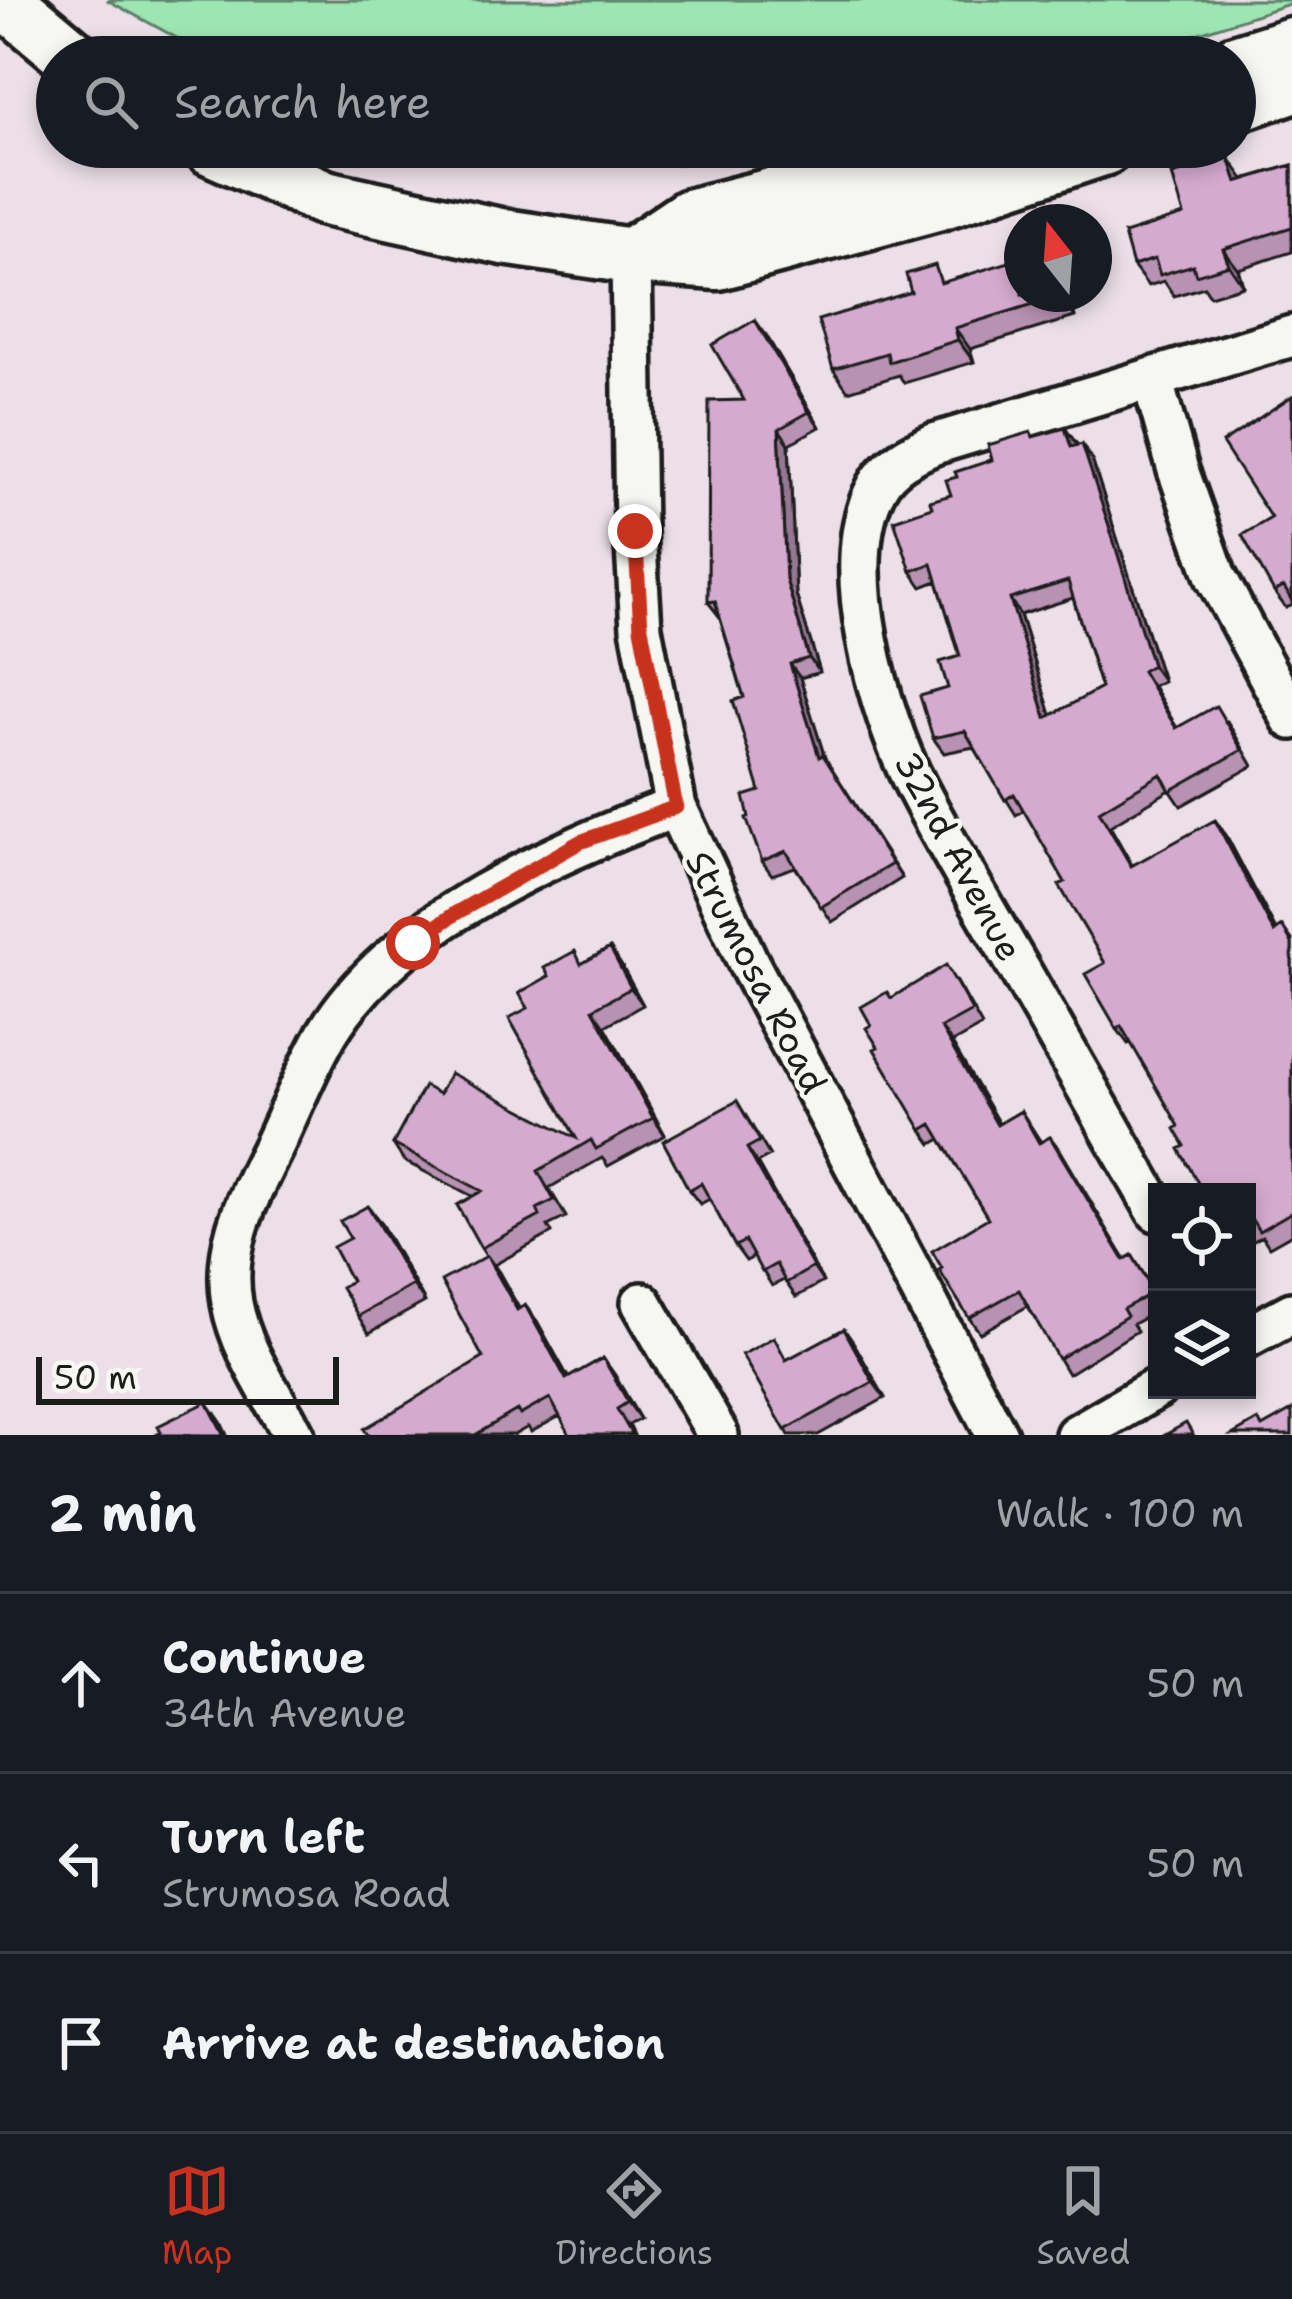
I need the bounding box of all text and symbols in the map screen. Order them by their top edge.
search box [36,36,1256,168]
icon: search [78,69,144,135]
text: Search here [174,72,431,132]
north arrow [1004,204,1112,312]
route end [608,504,662,558]
street label: 32nd Avenue [883,743,1034,970]
street label: Strumosa Road [674,843,839,1102]
route start [386,916,440,970]
map controls [1148,1183,1256,1399]
button: locate [1148,1183,1256,1291]
button: layers [1148,1291,1256,1399]
scale bar [36,1351,339,1404]
text: 50 m [54,1355,137,1400]
text: 2 min [48,1479,197,1547]
text: Walk · 100 m [996,1487,1244,1539]
text: Continue [162,1627,366,1687]
icon: ahead [48,1650,114,1716]
text: 50 m [1146,1657,1244,1709]
text: 34th Avenue [162,1687,407,1739]
text: Turn left [162,1807,365,1867]
icon: left [48,1830,114,1896]
text: 50 m [1146,1837,1244,1889]
text: Strumosa Road [162,1867,450,1919]
icon: arrive [48,2010,114,2076]
text: Arrive at destination [162,2013,665,2073]
tab: Map [162,2158,232,2275]
tab: Directions [556,2158,713,2275]
tab: Saved [1037,2158,1130,2275]

